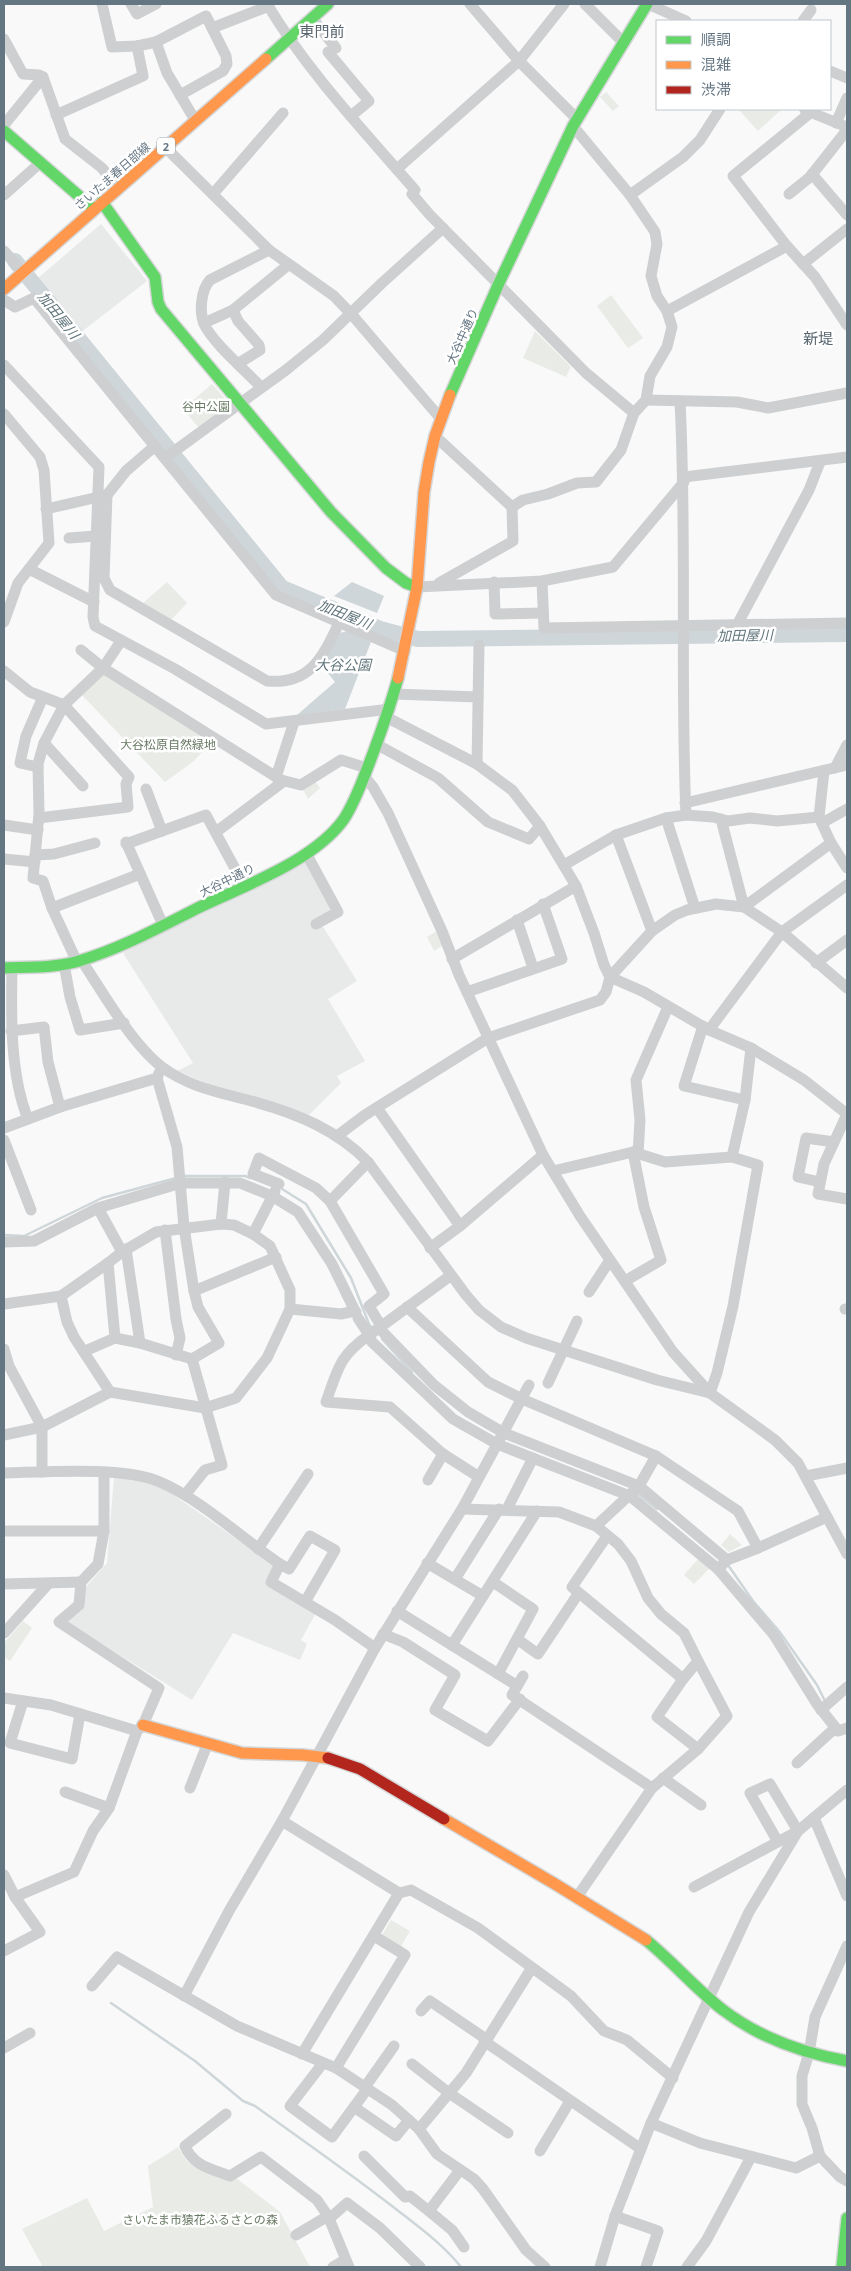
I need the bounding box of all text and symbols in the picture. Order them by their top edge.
legend [656,20,831,110]
district label: 東門前 [299,21,345,41]
text: 順調 [701,29,731,49]
text: 混雑 [701,54,731,74]
text: 渋滞 [701,79,731,99]
street label: さいたま春日部線 [70,138,154,214]
road number: 2 [157,138,175,154]
water label: 加田屋川 [34,287,85,344]
street label: 大谷中通り [442,305,482,367]
district label: 新堤 [803,328,833,348]
park label: 谷中公園 [182,398,230,415]
water label: 加田屋川 [315,595,376,634]
water label: 加田屋川 [717,625,775,645]
water label: 大谷公園 [315,655,373,674]
park label: 大谷松原自然緑地 [120,736,216,753]
street label: 大谷中通り [196,859,258,901]
park label: さいたま市猿花ふるさとの森 [122,2211,278,2228]

